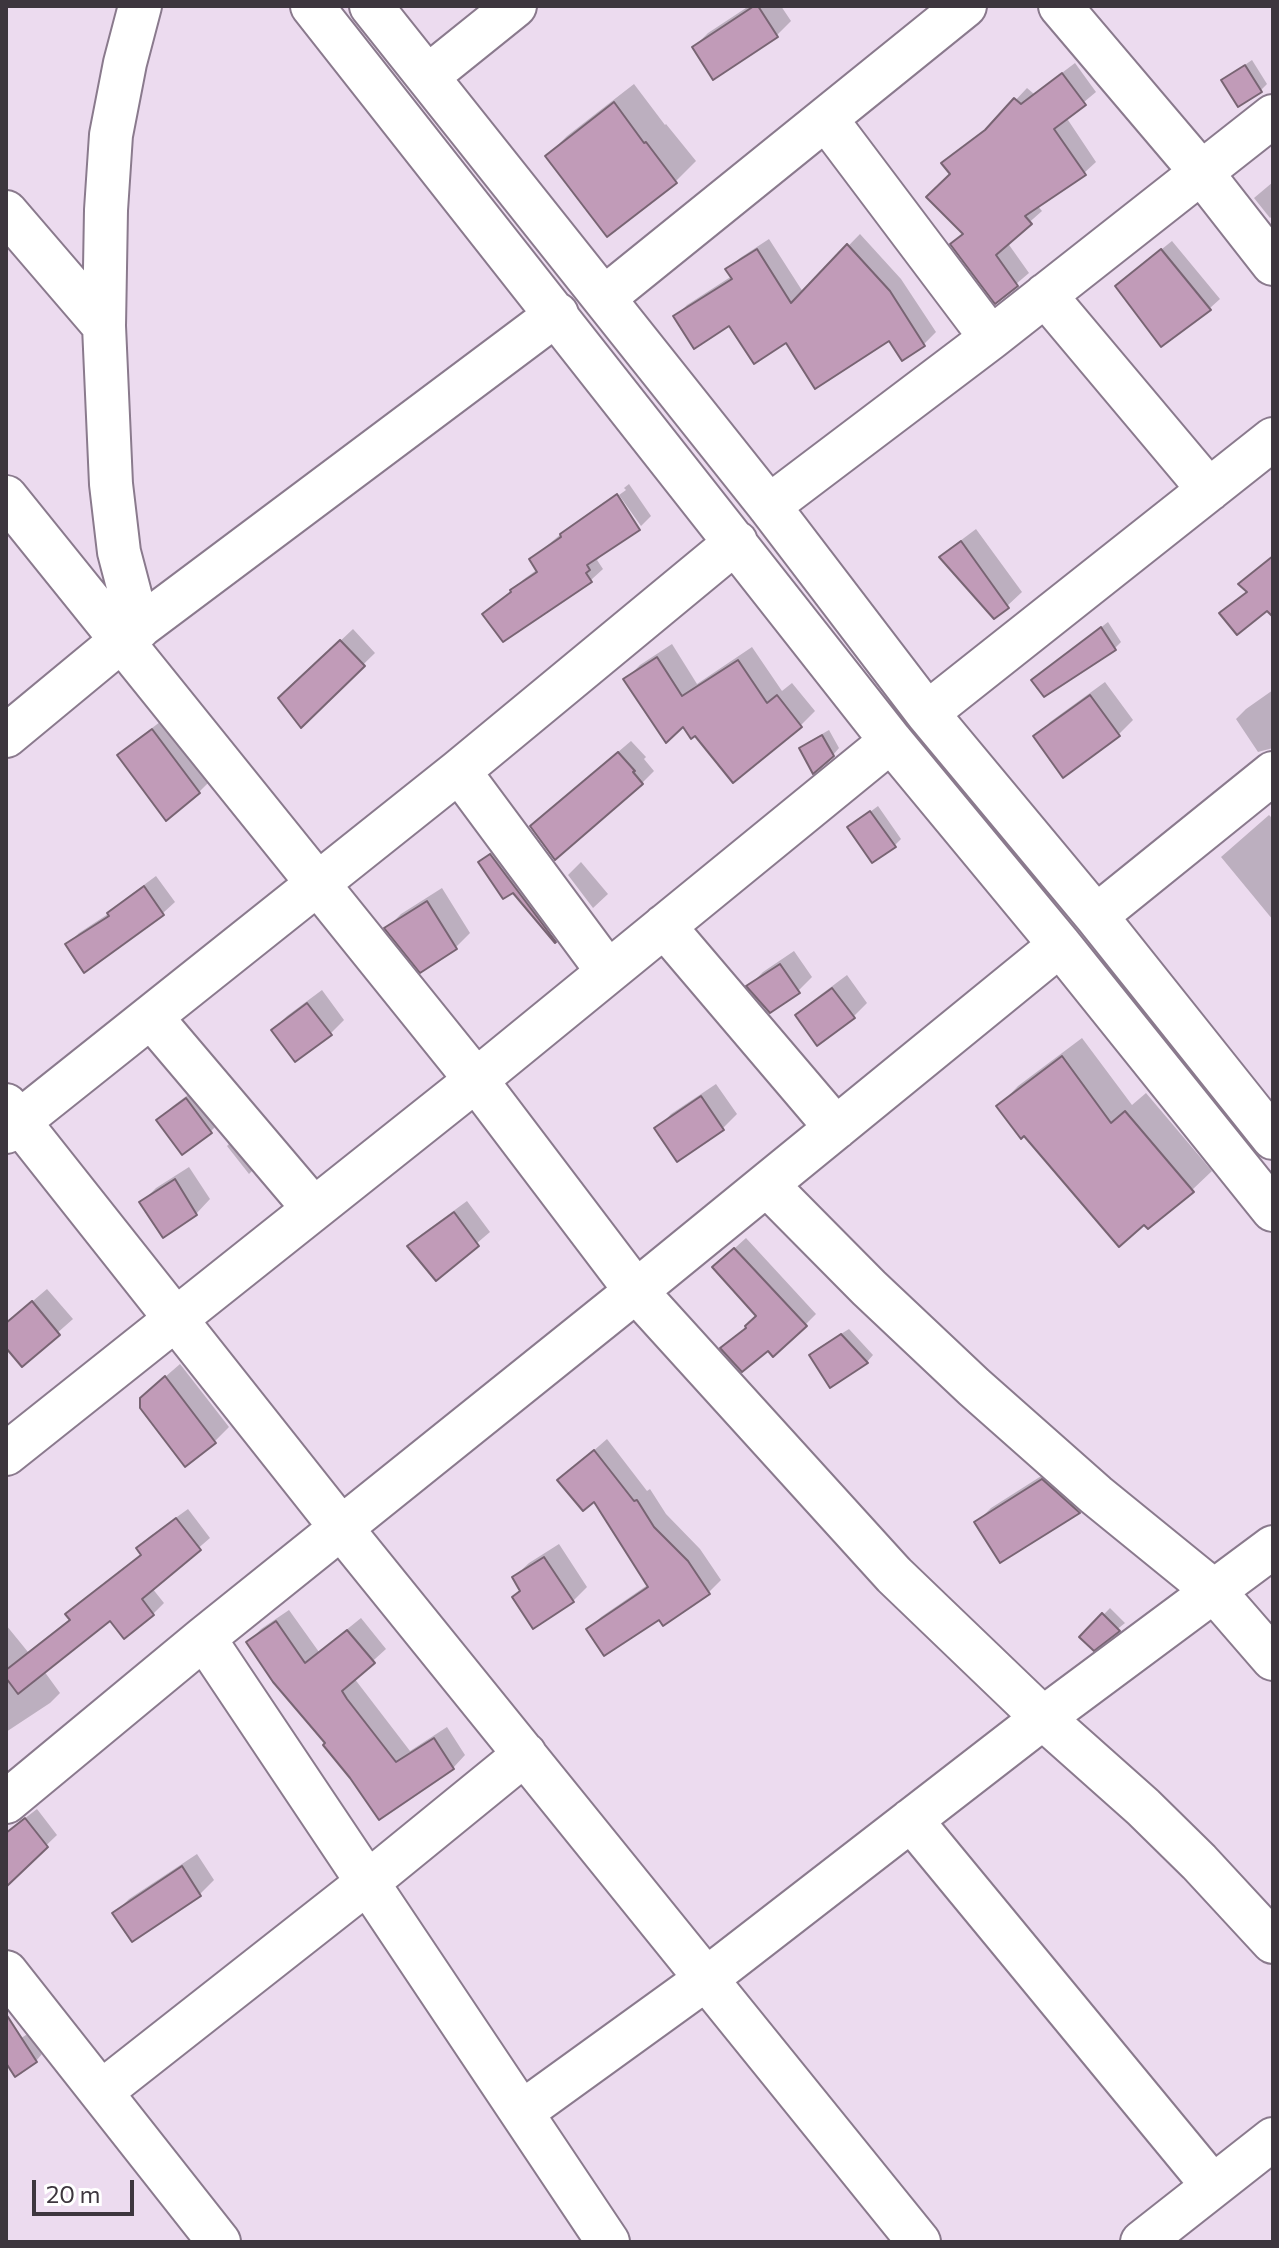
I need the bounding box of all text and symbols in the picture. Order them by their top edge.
scale bar [36,2164,138,2214]
text: 20 m [46,2179,100,2208]

